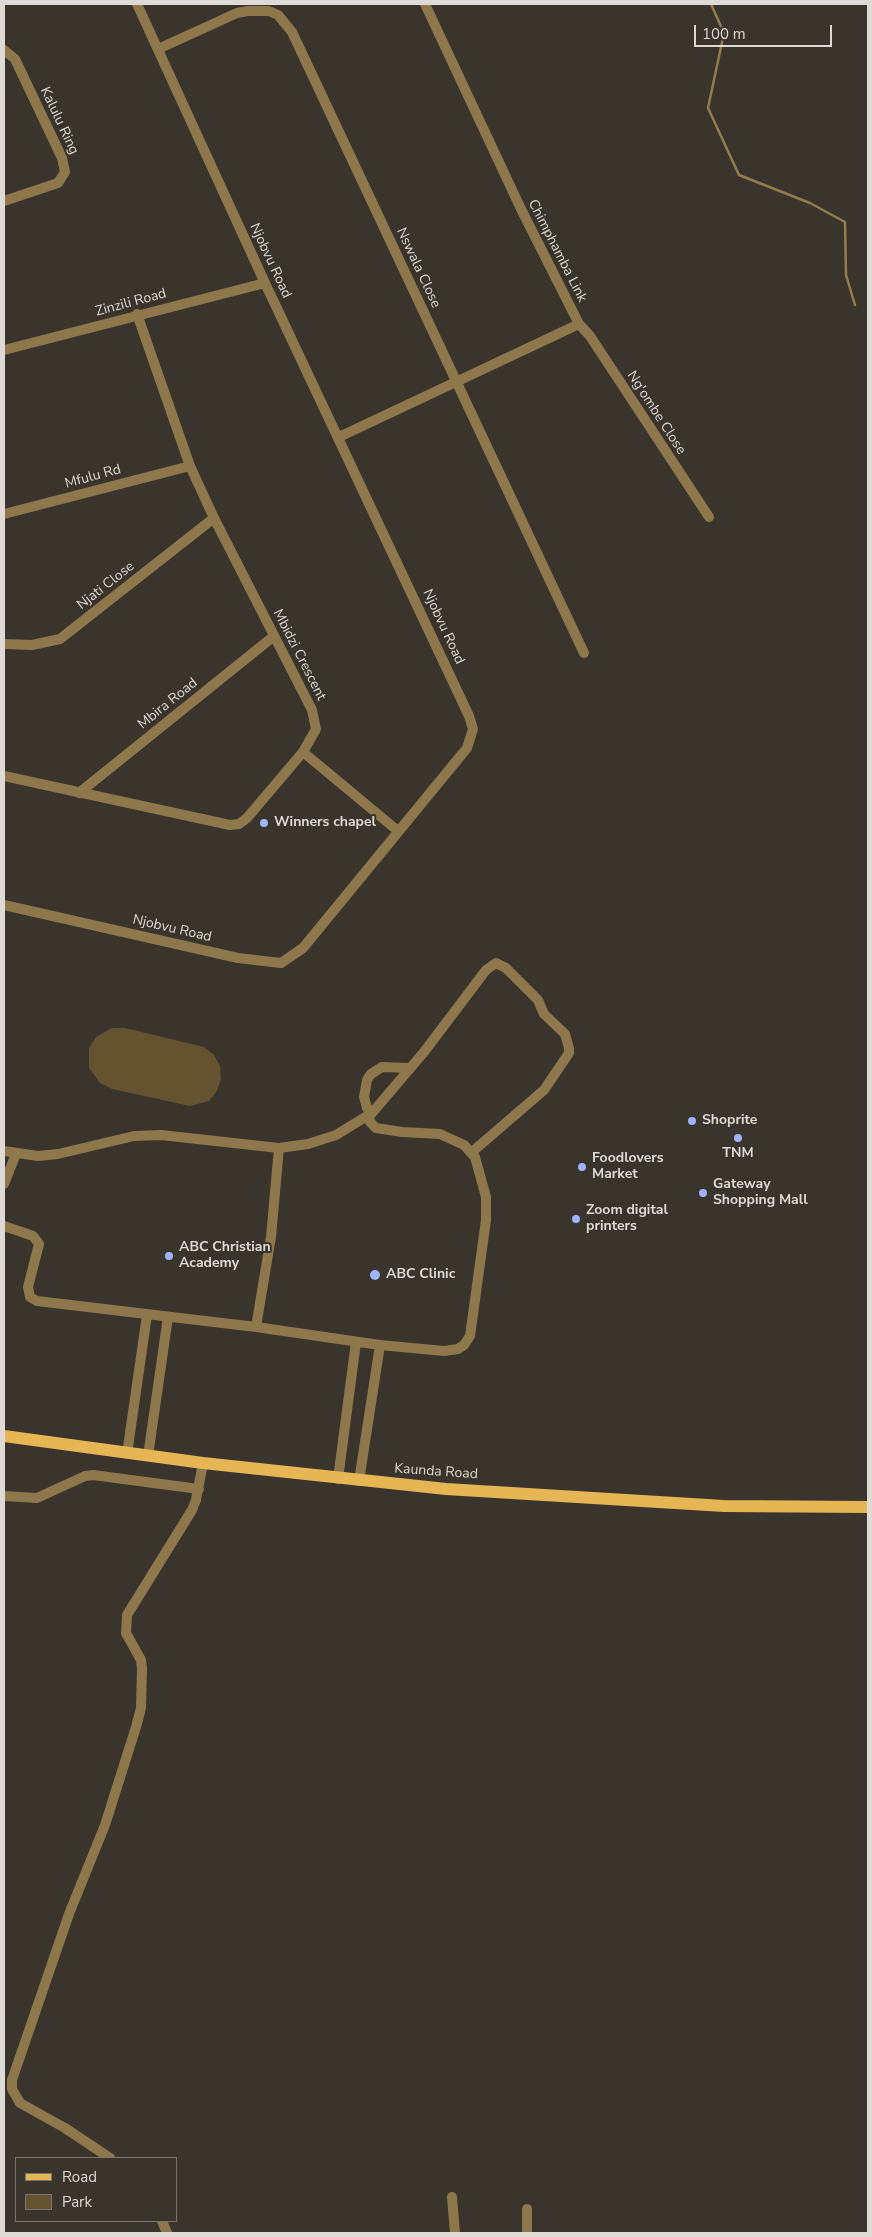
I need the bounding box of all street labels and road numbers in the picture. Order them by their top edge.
street label: Kalulu Ring [36,85,82,157]
street label: Chimphamba Link [524,197,590,305]
street label: Njobvu Road [245,221,295,301]
street label: Nswala Close [392,225,444,311]
street label: Zinzili Road [94,285,168,321]
street label: Ng'ombe Close [623,368,689,458]
street label: Mfulu Rd [63,461,123,493]
street label: Njati Close [74,558,138,614]
street label: Njobvu Road [418,587,468,667]
street label: Mbidzi Crescent [269,607,329,703]
street label: Mbira Road [135,675,201,733]
street label: Njobvu Road [131,912,213,946]
street label: Kaunda Road [394,1461,478,1483]

